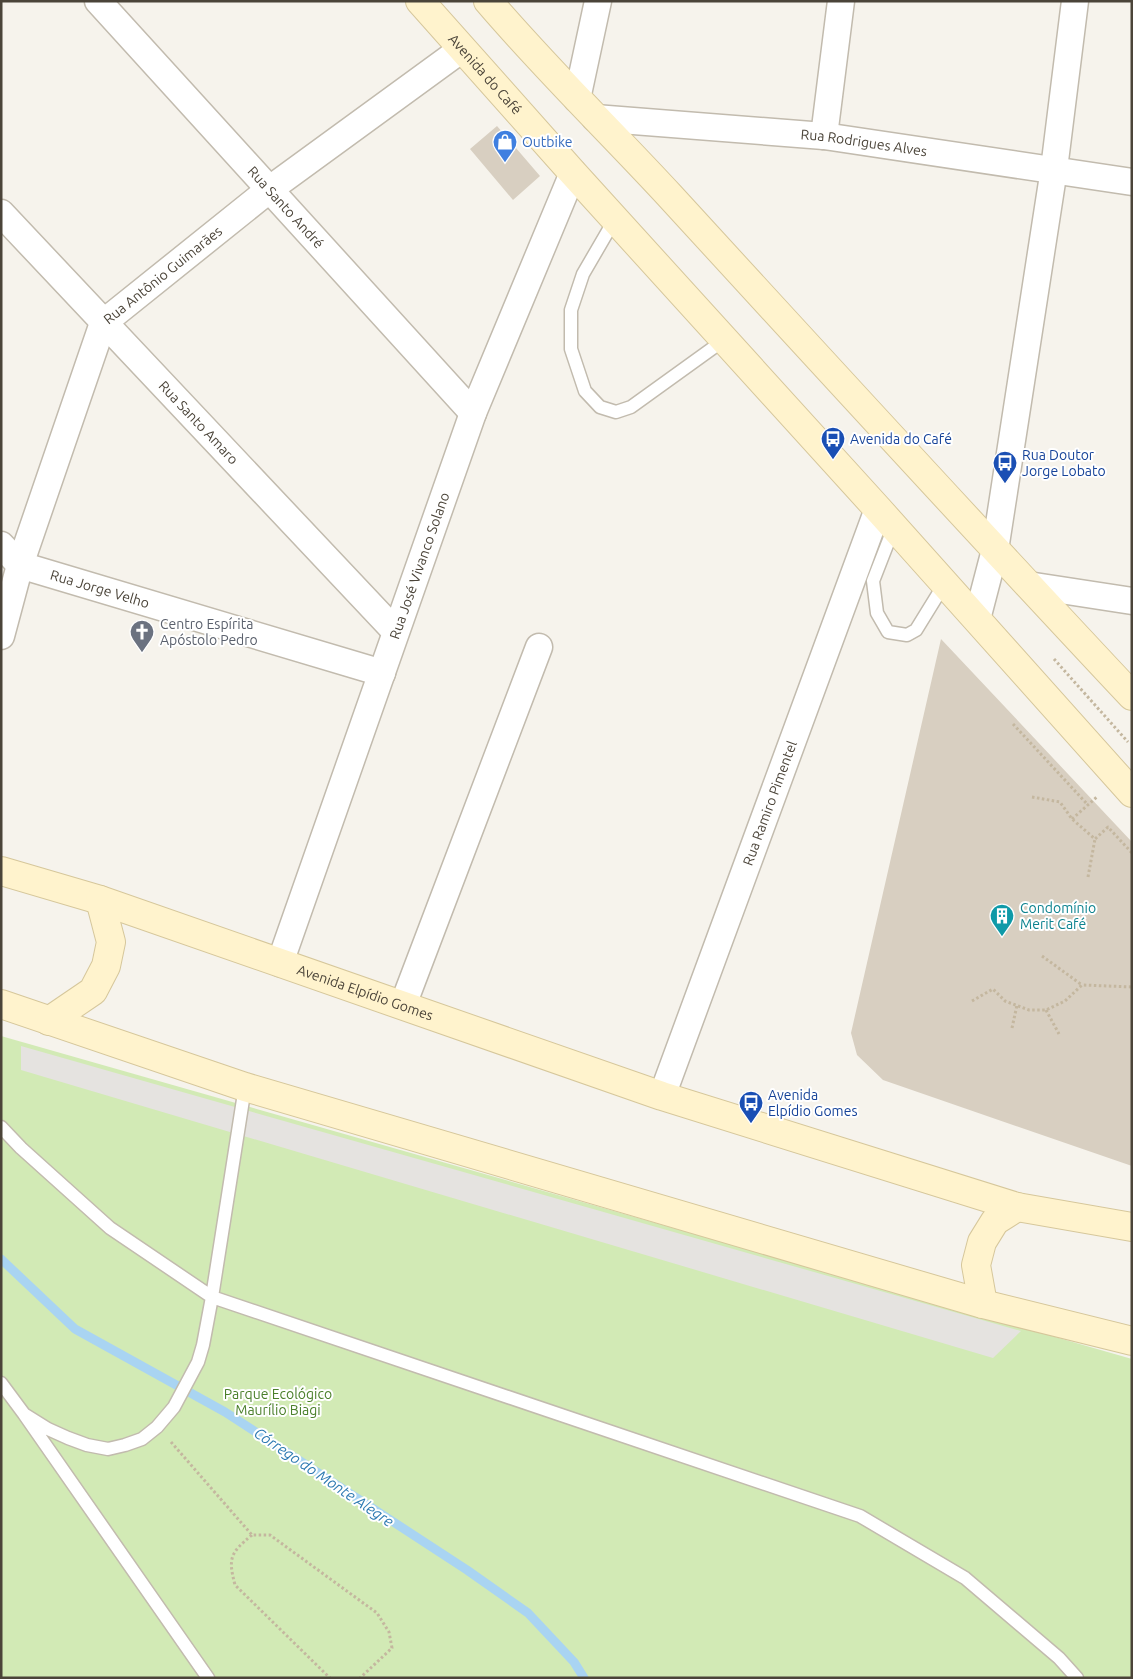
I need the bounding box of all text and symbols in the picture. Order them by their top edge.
street label: Avenida do Café [445,31,525,118]
street label: Rua Rodrigues Alves [800,126,928,159]
shop icon: Outbike [492,129,518,163]
place label: Outbike [522,134,573,150]
street label: Rua Santo André [245,163,327,252]
street label: Rua Antônio Guimarães [100,223,225,327]
street label: Rua Santo Amaro [155,378,242,468]
bus stop icon: Avenida do Café [820,426,846,460]
place label: Avenida do Café [850,431,952,447]
place label: Rua Doutor Jorge Lobato [1022,447,1106,479]
bus stop icon: Rua Doutor Jorge Lobato [992,450,1018,484]
street label: Rua José Vivanco Solano [386,490,453,641]
street label: Rua Jorge Velho [49,567,151,611]
place label: Centro Espírita Apóstolo Pedro [160,616,258,648]
church icon: Centro Espírita Apóstolo Pedro [129,619,155,653]
street label: Rua Ramiro Pimentel [739,738,800,868]
place label: Condomínio Merit Café [1020,900,1096,932]
building icon: Condomínio Merit Café [989,903,1015,937]
street label: Avenida Elpídio Gomes [295,961,435,1024]
place label: Avenida Elpídio Gomes [768,1087,857,1119]
bus stop icon: Avenida Elpídio Gomes [738,1090,764,1124]
park label: Parque Ecológico Maurílio Biagi [224,1386,332,1418]
water label: Córrego do Monte Alegre [251,1424,397,1530]

